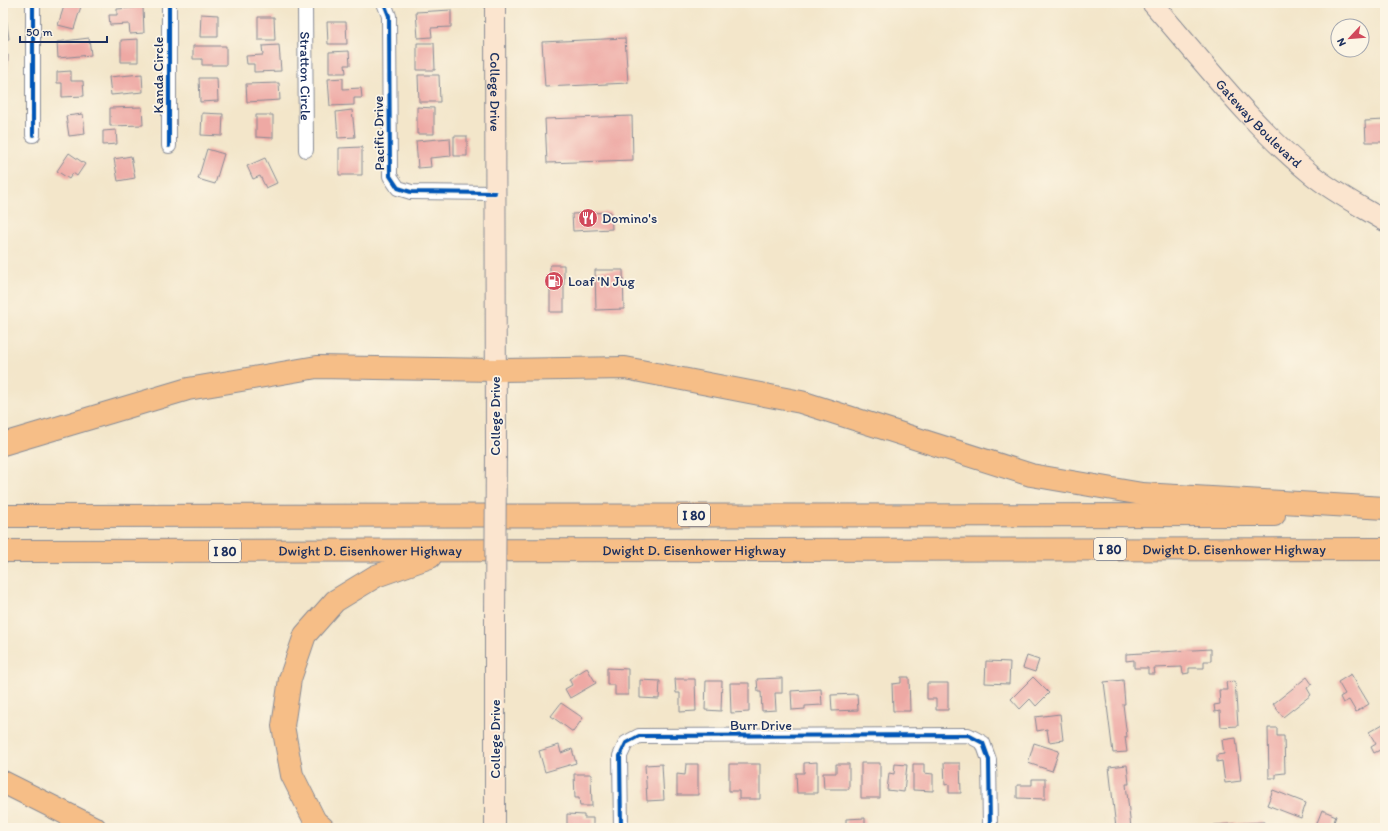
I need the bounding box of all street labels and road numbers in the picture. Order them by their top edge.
street label: Stratton Circle [297,31,314,121]
street label: Kanda Circle [150,36,167,114]
street label: College Drive [487,52,504,132]
street label: Gateway Boulevard [1212,75,1306,171]
street label: Pacific Drive [370,95,388,171]
street label: College Drive [487,376,504,456]
road number: I 80 [678,504,710,526]
road number: I 80 [1094,538,1126,560]
road number: I 80 [209,540,241,562]
street label: Dwight D. Eisenhower Highway [602,541,786,559]
street label: Dwight D. Eisenhower Highway [1142,541,1326,558]
street label: Dwight D. Eisenhower Highway [278,542,462,559]
street label: College Drive [487,699,504,779]
street label: Burr Drive [730,717,792,734]

